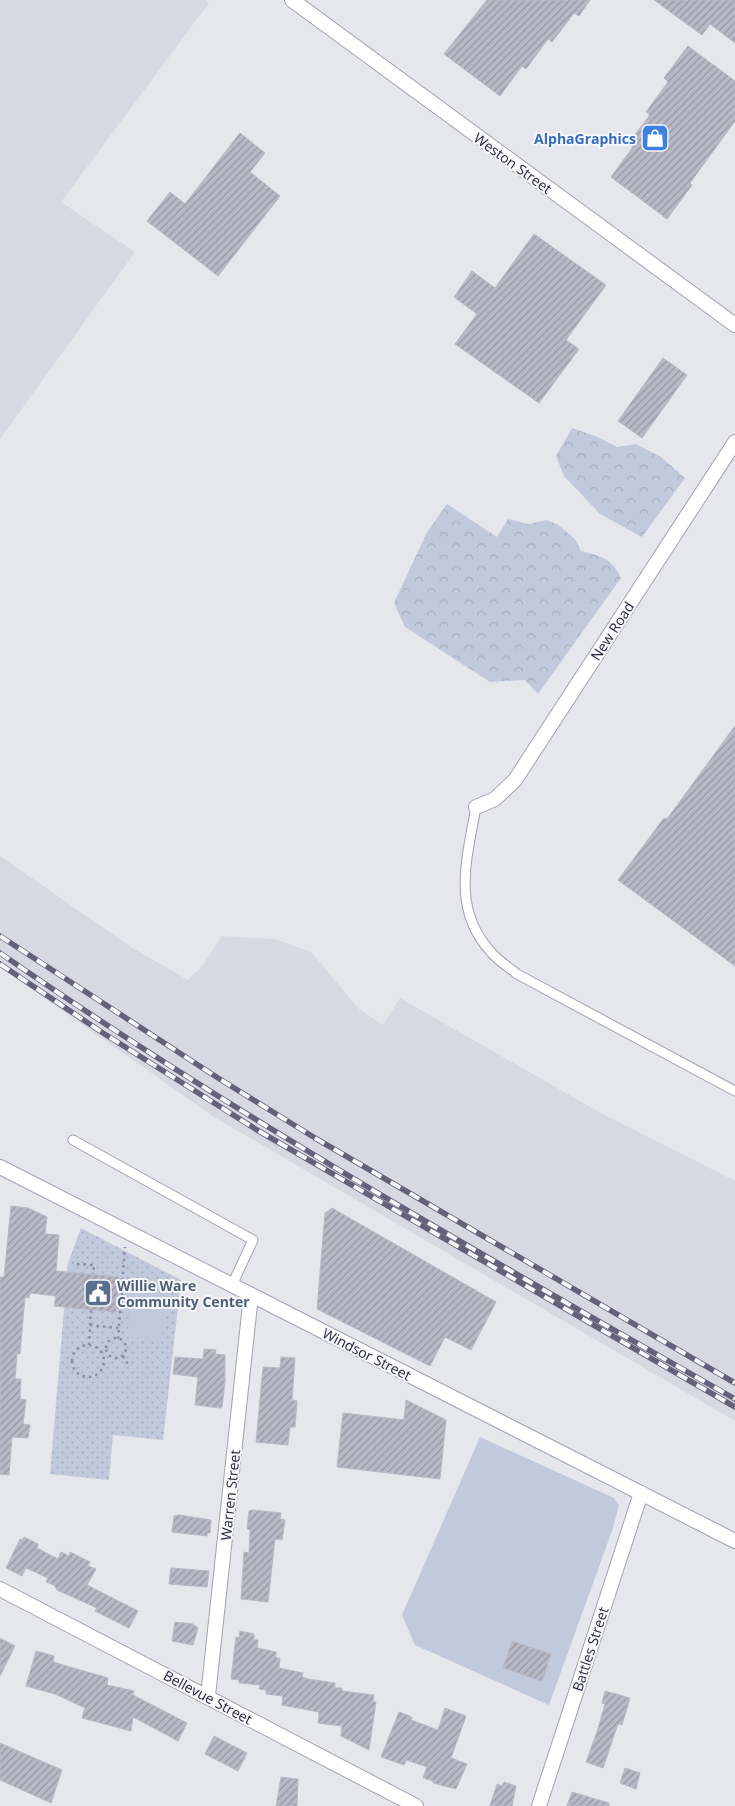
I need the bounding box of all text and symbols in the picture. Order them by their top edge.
shop icon: AlphaGraphics [640,123,670,153]
street label: Weston Street [470,128,556,198]
place label: AlphaGraphics [534,129,636,148]
street label: New Road [586,598,638,664]
place label: Willie Ware Community Center [117,1276,250,1311]
public building icon: Willie Ware Community Center [83,1278,113,1308]
street label: Windsor Street [319,1323,415,1385]
street label: Warren Street [216,1449,244,1541]
street label: Battles Street [567,1604,613,1694]
street label: Bellevue Street [160,1666,256,1728]

